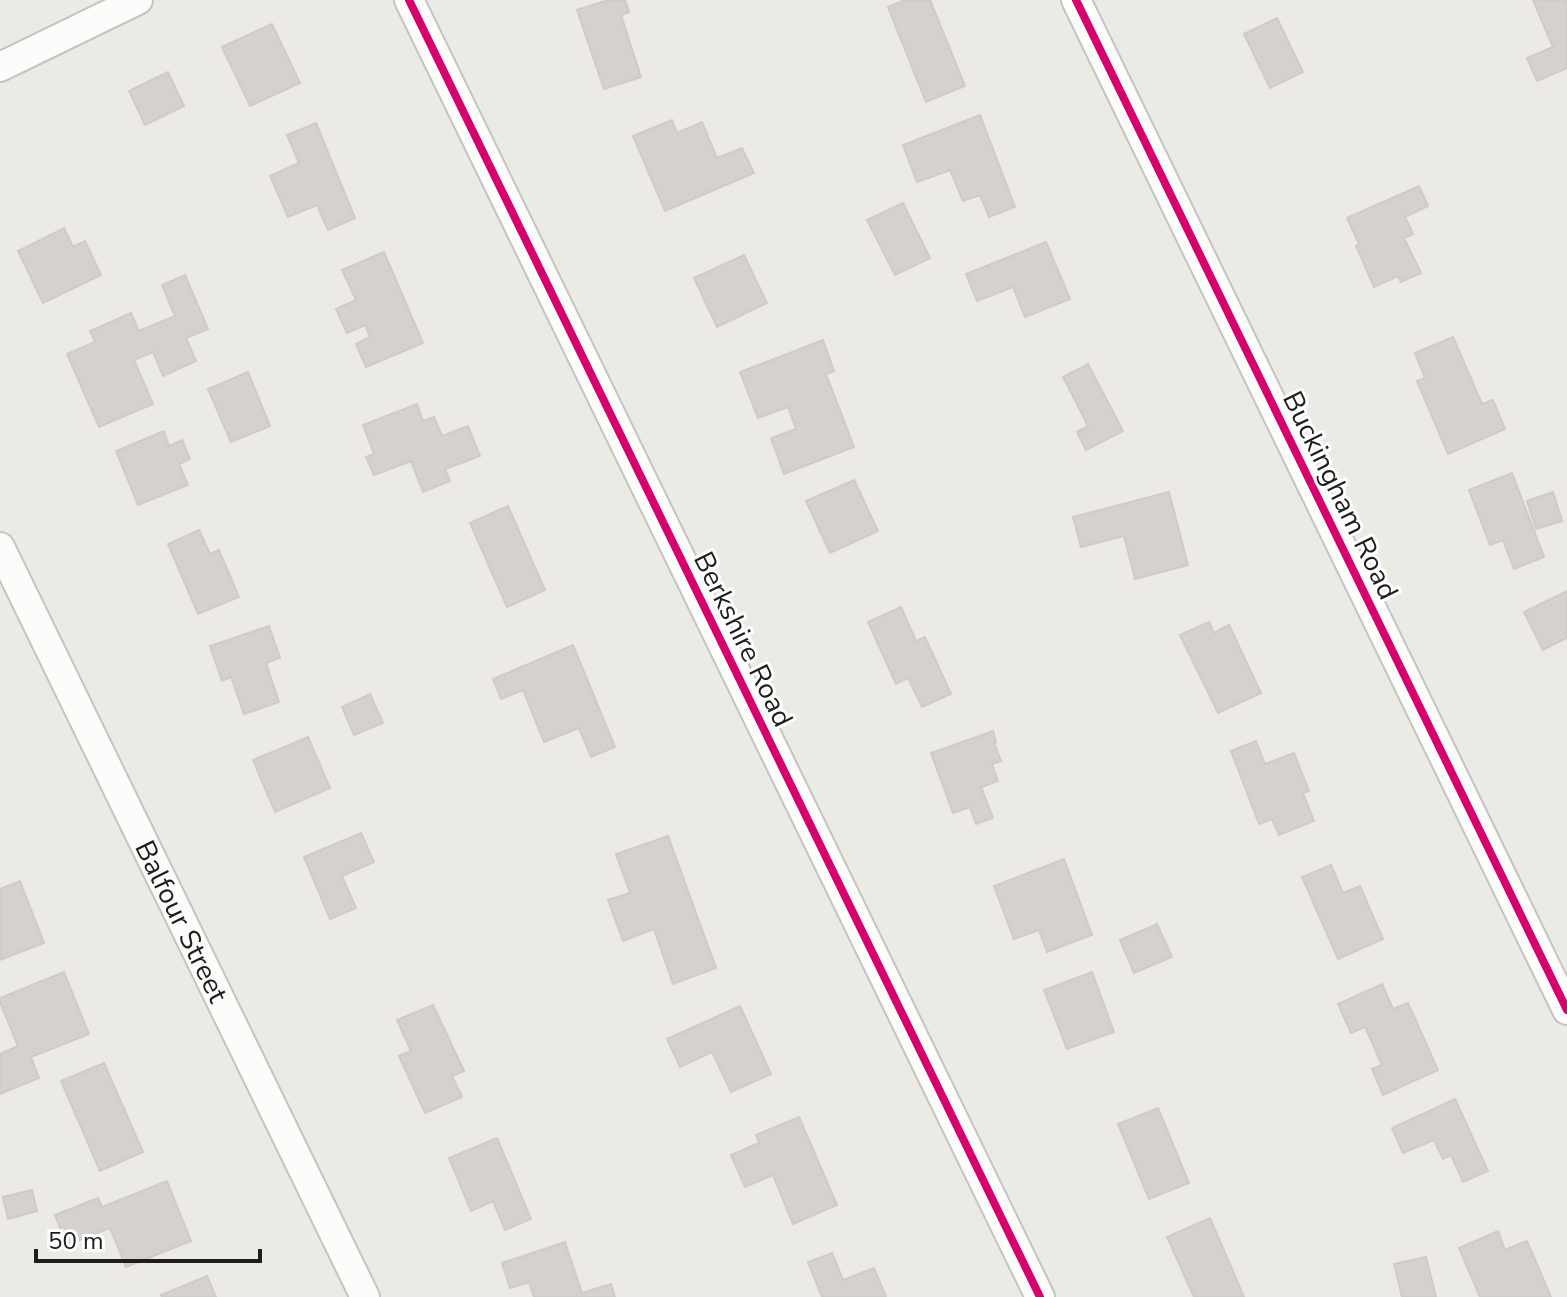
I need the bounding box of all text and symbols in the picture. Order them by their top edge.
street label: Buckingham Road [1273,385,1407,606]
street label: Berkshire Road [684,545,802,733]
street label: Balfour Street [126,834,237,1009]
scale bar [36,1213,260,1263]
text: 50 m [48,1225,104,1257]

